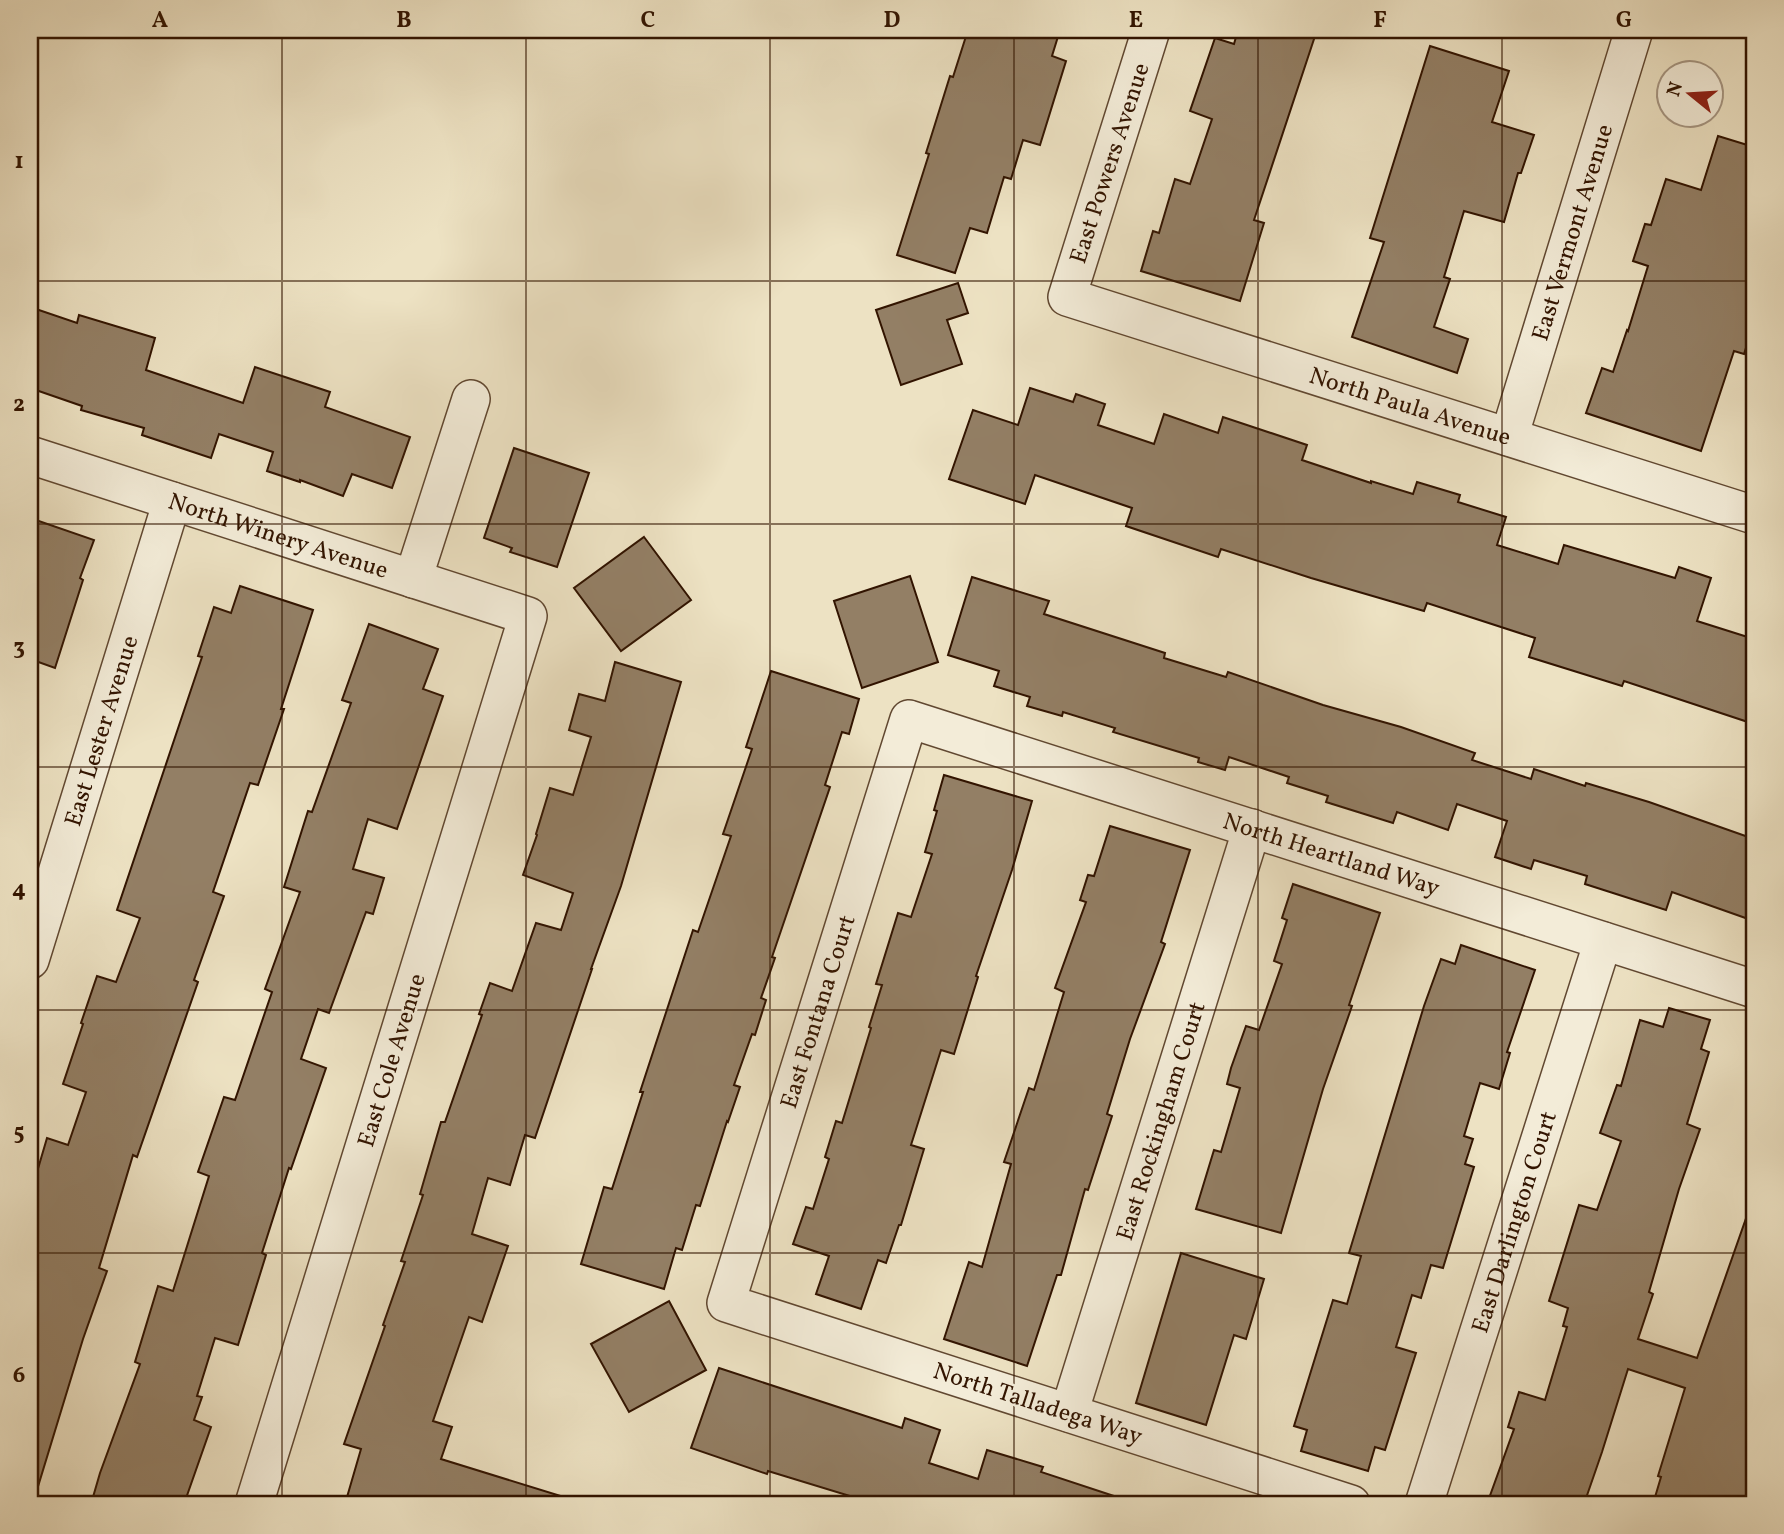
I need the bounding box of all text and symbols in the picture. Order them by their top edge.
text: A [152,5,168,37]
text: B [396,5,412,37]
text: C [641,5,655,37]
text: D [884,5,901,37]
text: E [1129,5,1143,37]
text: F [1373,5,1387,37]
text: G [1616,5,1632,37]
street label: East Powers Avenue [1062,59,1159,268]
north arrow [1654,60,1724,130]
text: N [1661,79,1690,100]
street label: East Vermont Avenue [1524,120,1623,346]
text: 1 [14,146,24,178]
street label: North Paula Avenue [1304,360,1515,456]
text: 2 [13,389,25,421]
street label: North Winery Avenue [163,486,392,589]
text: 3 [13,632,25,664]
street label: East Lester Avenue [57,632,148,831]
street label: North Heartland Way [1218,805,1444,906]
text: 4 [12,874,26,906]
street label: East Fontana Court [773,911,866,1113]
street label: East Cole Avenue [350,970,435,1152]
street label: East Rockingham Court [1109,998,1216,1245]
street label: East Darlington Court [1464,1107,1567,1338]
text: 5 [13,1117,25,1149]
street label: North Talladega Way [928,1355,1146,1455]
text: 6 [13,1360,25,1392]

